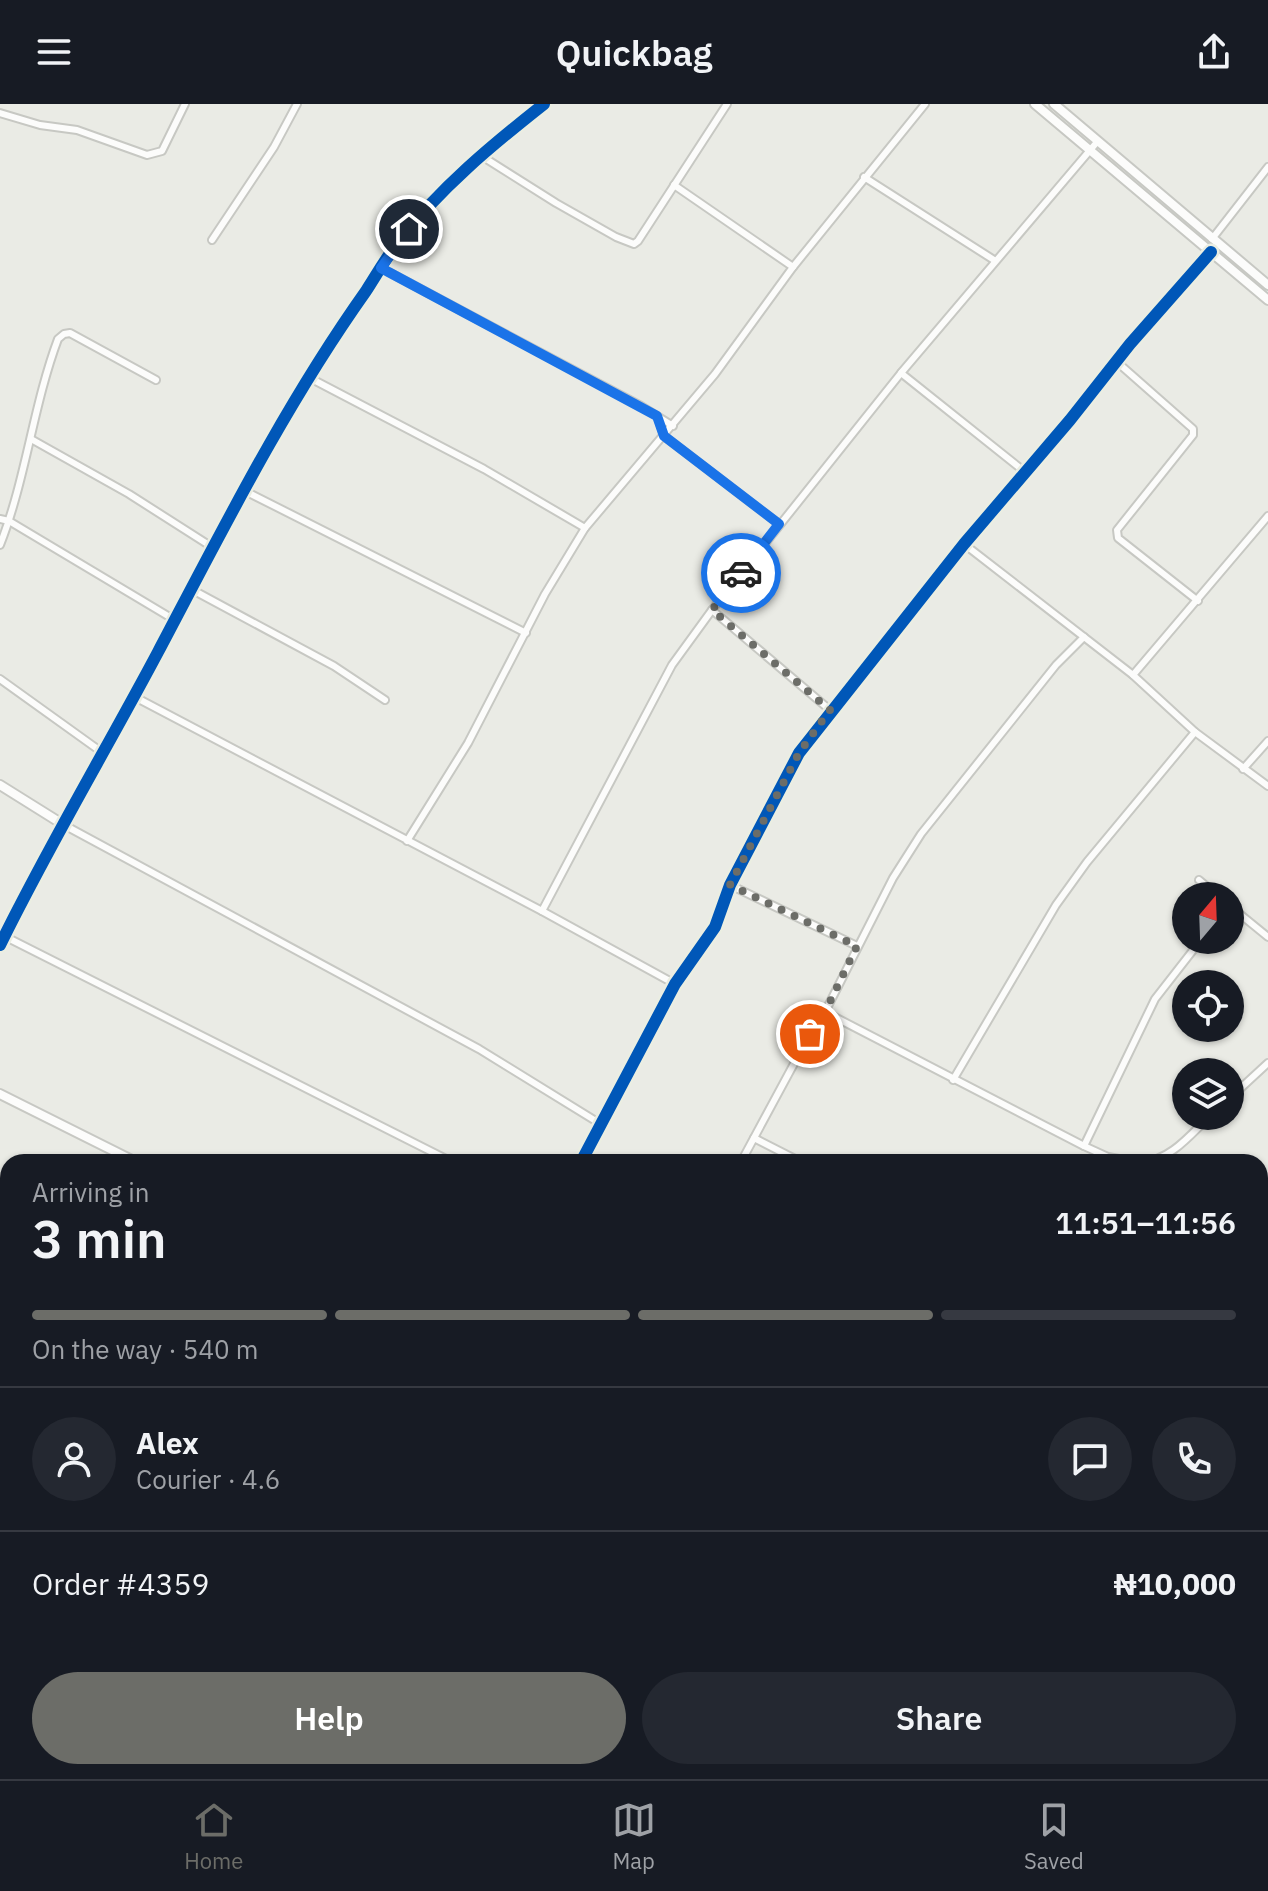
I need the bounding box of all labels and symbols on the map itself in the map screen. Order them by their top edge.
pin [375,195,443,263]
courier [701,533,781,613]
north arrow [1172,882,1244,954]
pin [776,1000,844,1068]

